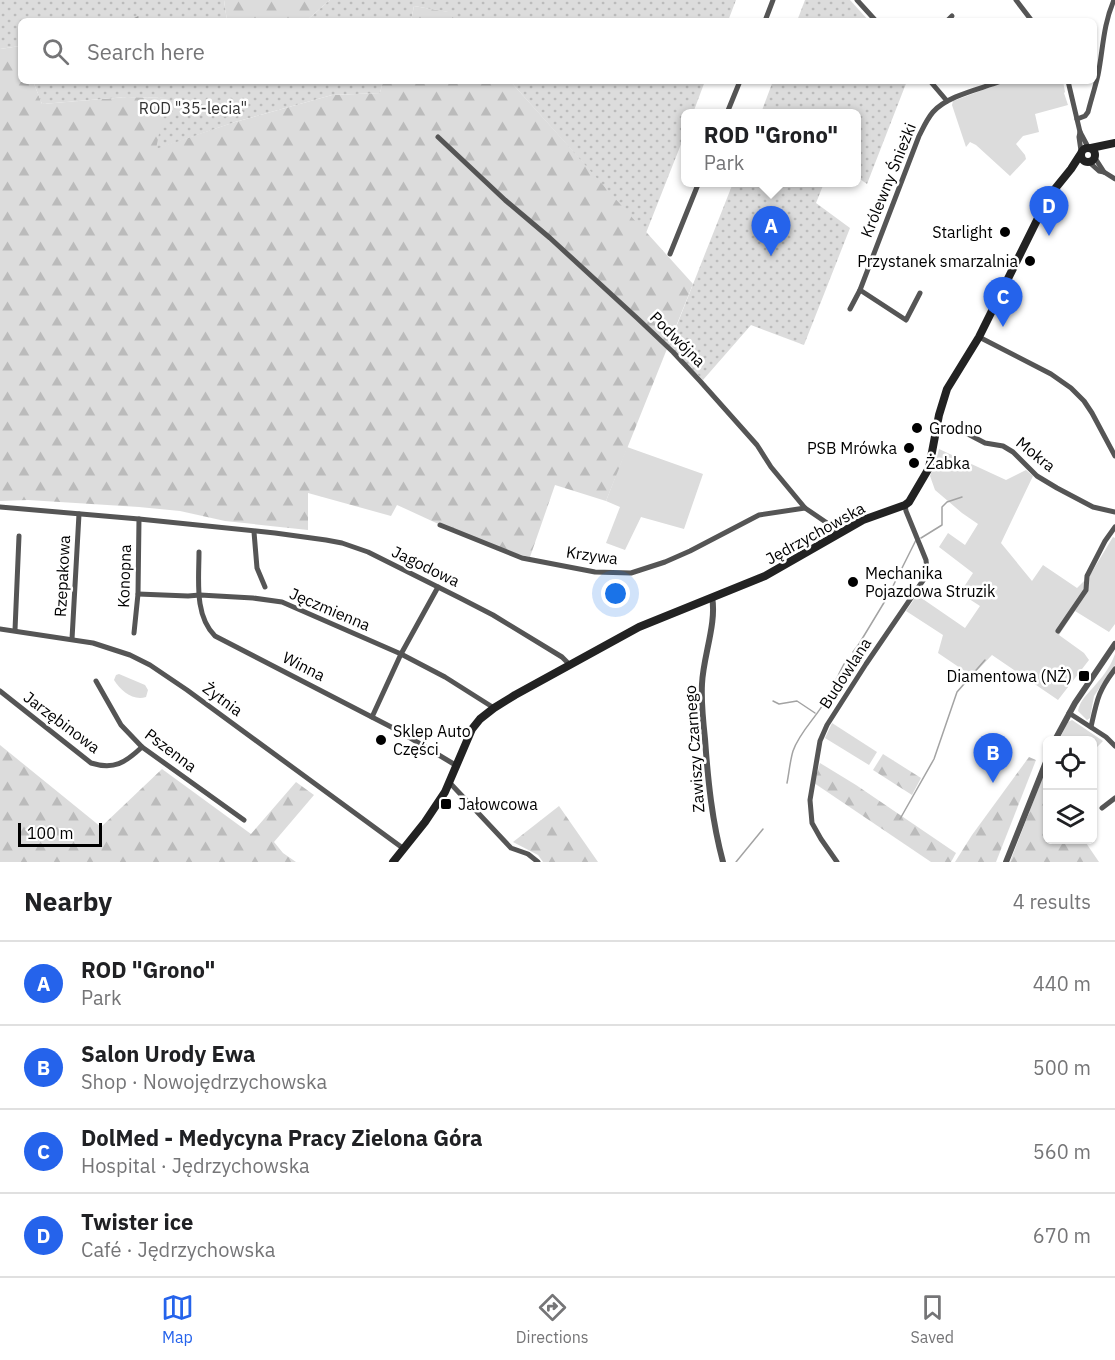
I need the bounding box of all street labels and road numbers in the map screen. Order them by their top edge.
street label: Królewny Śnieżki [855,119,920,240]
street label: Podwójna [646,307,710,371]
street label: Mokra [1012,432,1060,476]
street label: Jędrzychowska [762,497,869,569]
street label: Rzepakowa [50,534,74,617]
street label: Jagodowa [389,541,464,591]
street label: Krzywa [565,541,620,569]
street label: Konopna [113,543,135,608]
street label: Jęczmienna [287,583,374,635]
street label: Budowlana [815,633,876,712]
street label: Winna [279,647,329,685]
street label: Żytnia [199,678,247,720]
street label: Zawiszy Czarnego [680,684,708,813]
street label: Jarzębinowa [20,687,105,758]
street label: Pszenna [141,724,201,776]

